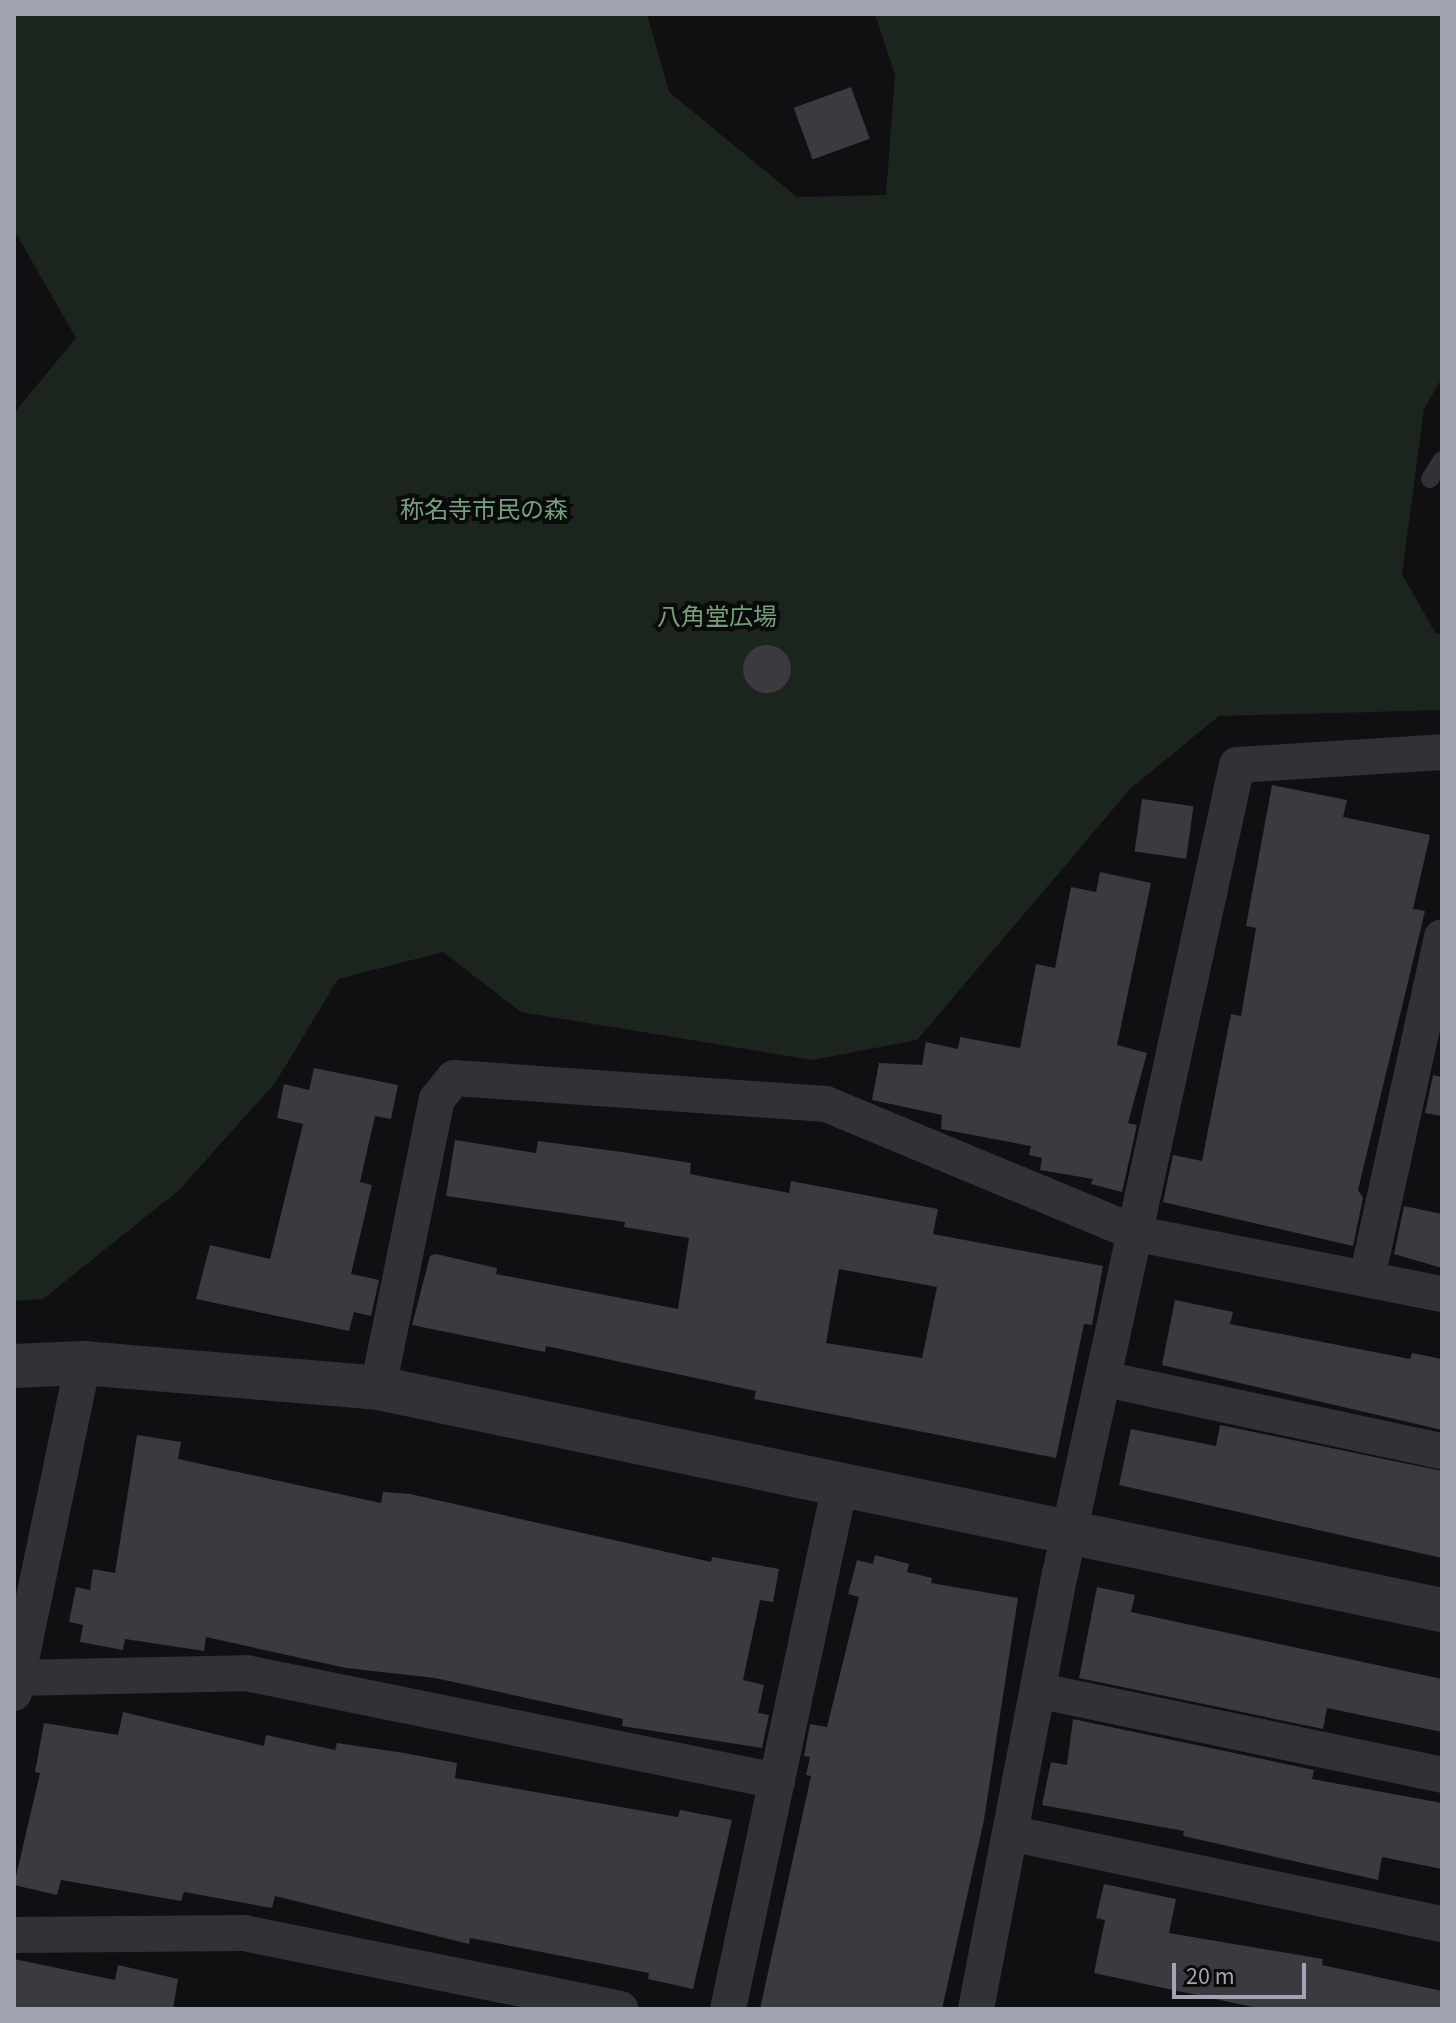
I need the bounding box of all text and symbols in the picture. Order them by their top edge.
park label: 称名寺市民の森 [400,497,568,525]
park label: 八角堂広場 [657,604,777,632]
scale bar [1176,1947,1310,1997]
text: 20 m [1186,1959,1235,1994]

